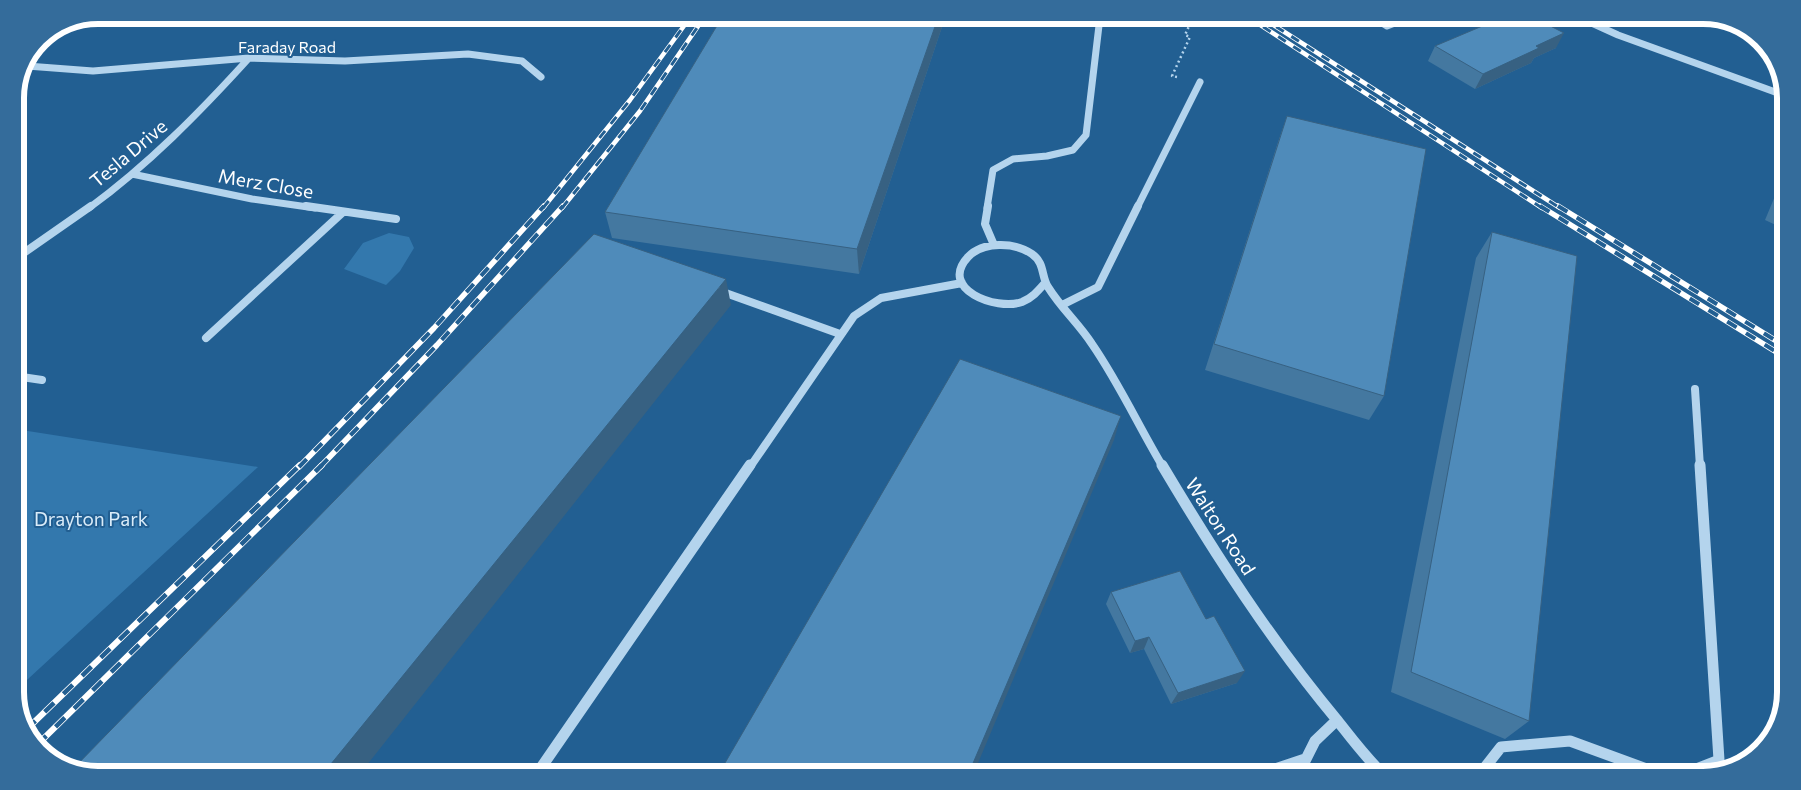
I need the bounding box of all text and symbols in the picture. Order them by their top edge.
street label: Faraday Road [238,37,336,56]
street label: Tesla Drive [85,114,171,192]
street label: Merz Close [216,163,316,203]
street label: Walton Road [1181,473,1261,579]
park label: Drayton Park [34,507,148,530]

